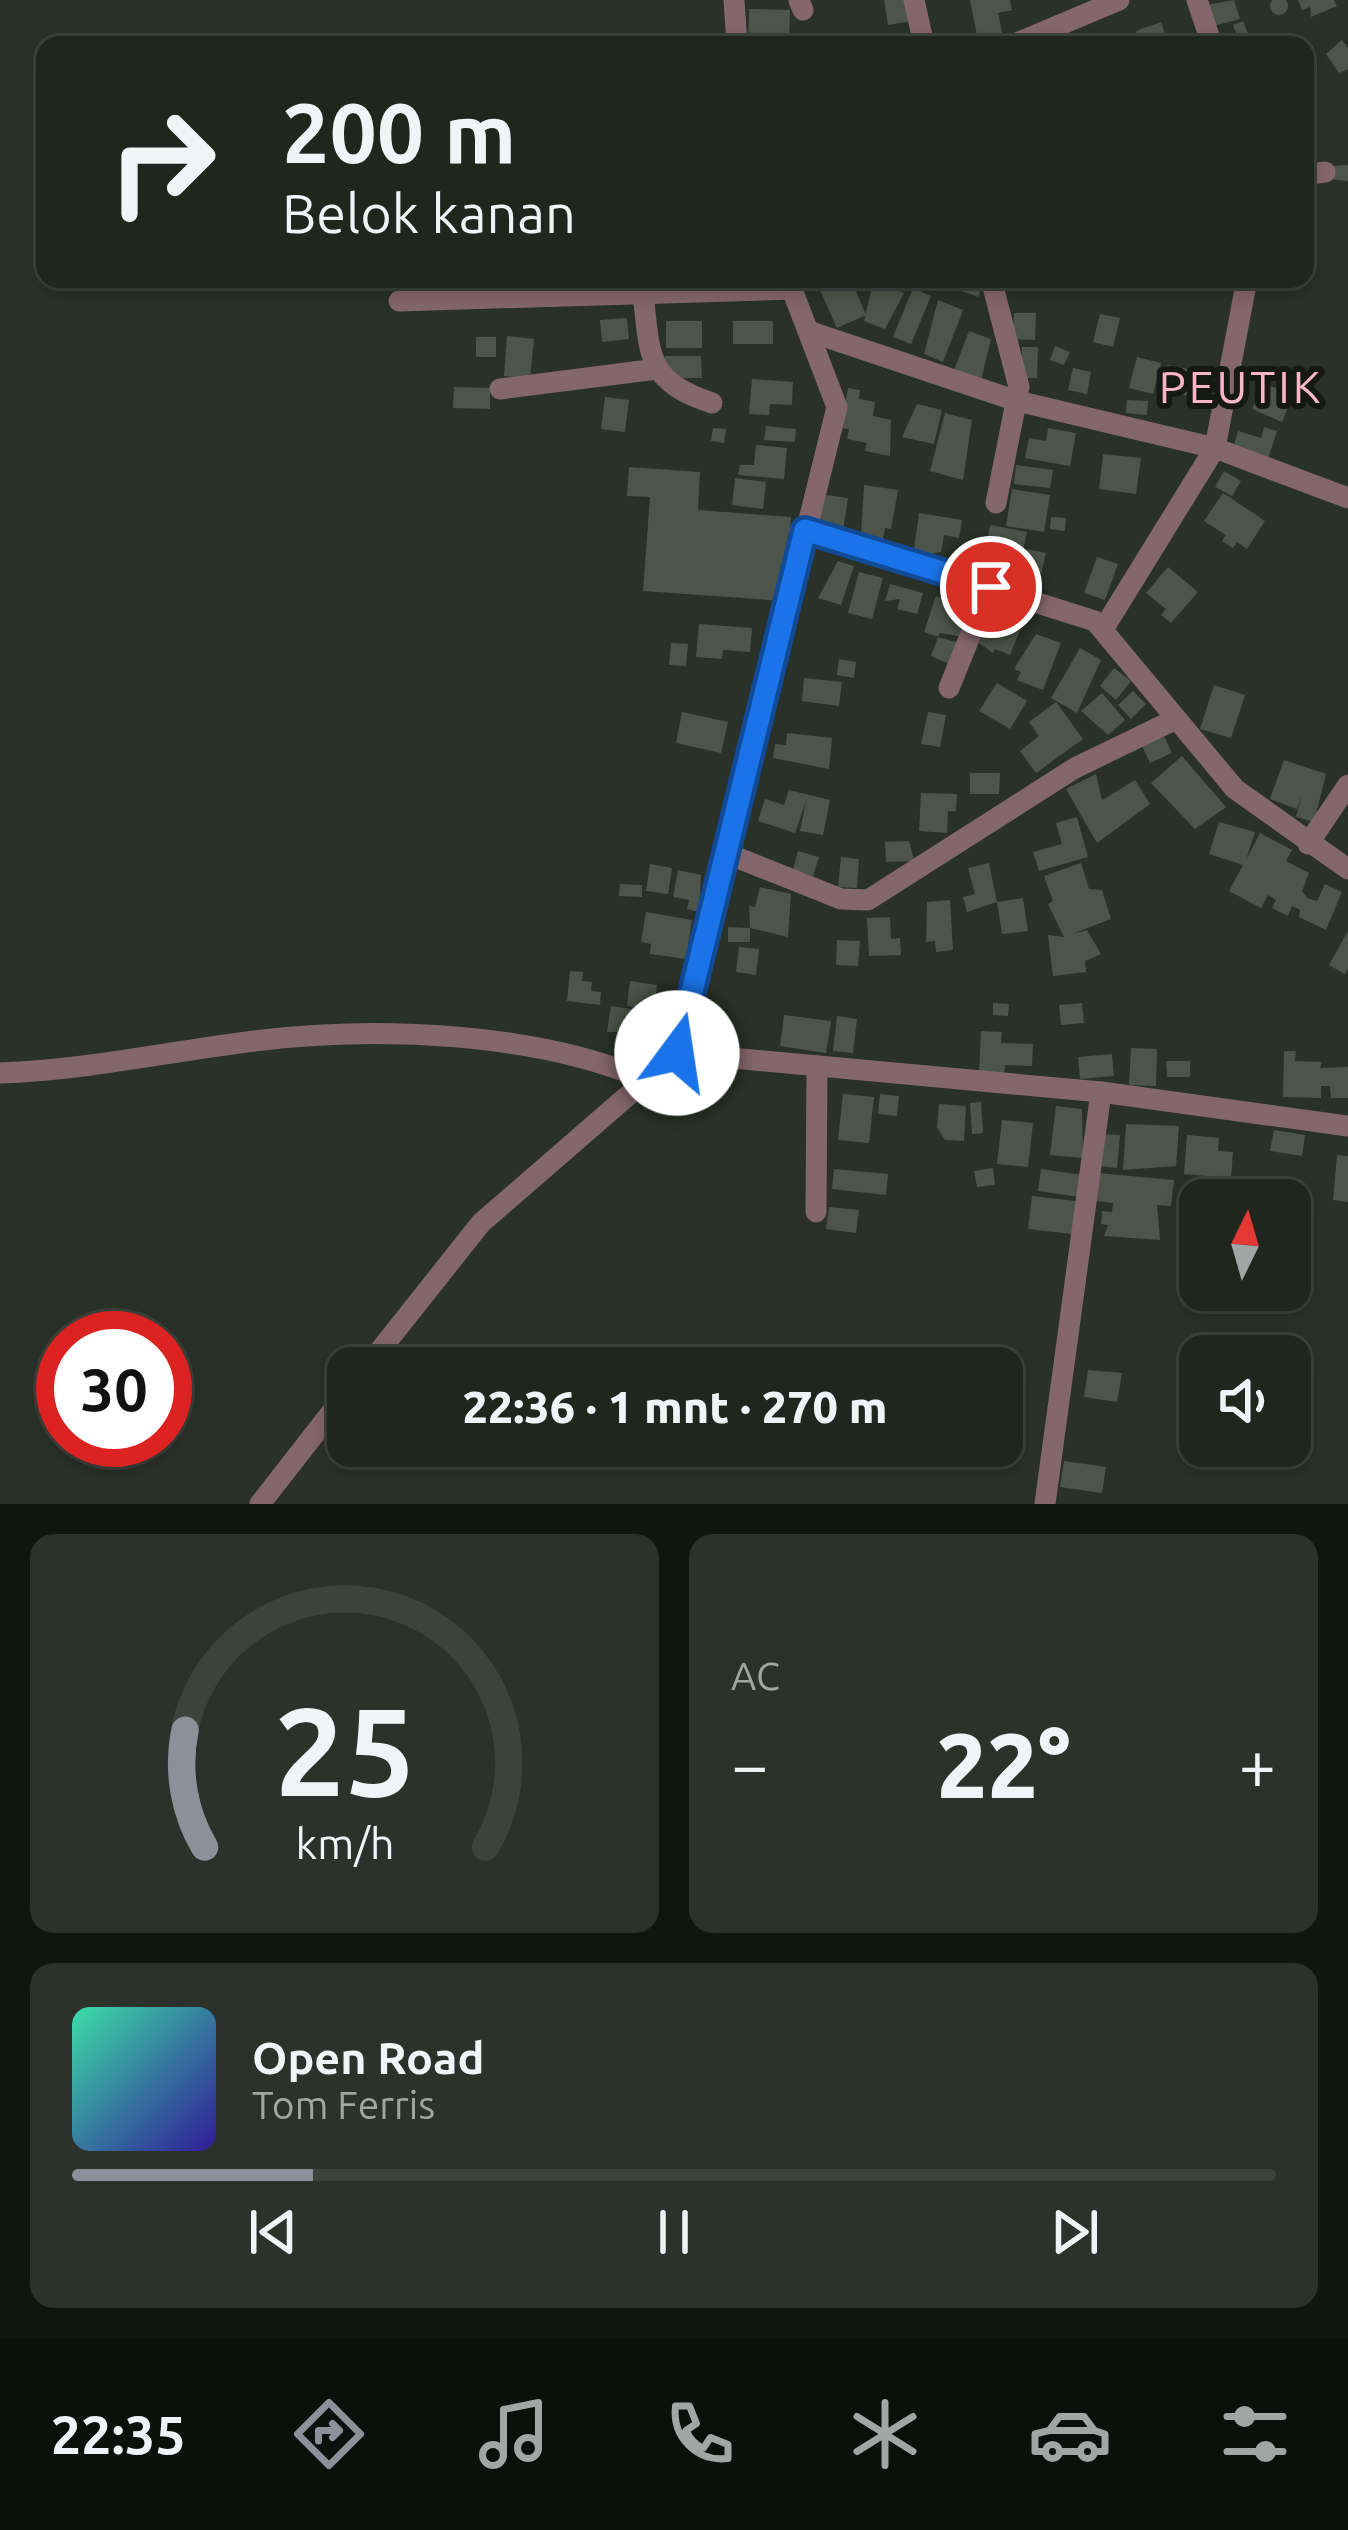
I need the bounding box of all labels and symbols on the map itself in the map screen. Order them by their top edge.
district label: PEUTIK [1159,361,1323,412]
pin [940,536,1042,638]
position arrow [614,990,740,1116]
north arrow [1179,1179,1311,1311]
speed limit sign: 30 [36,1311,192,1467]

